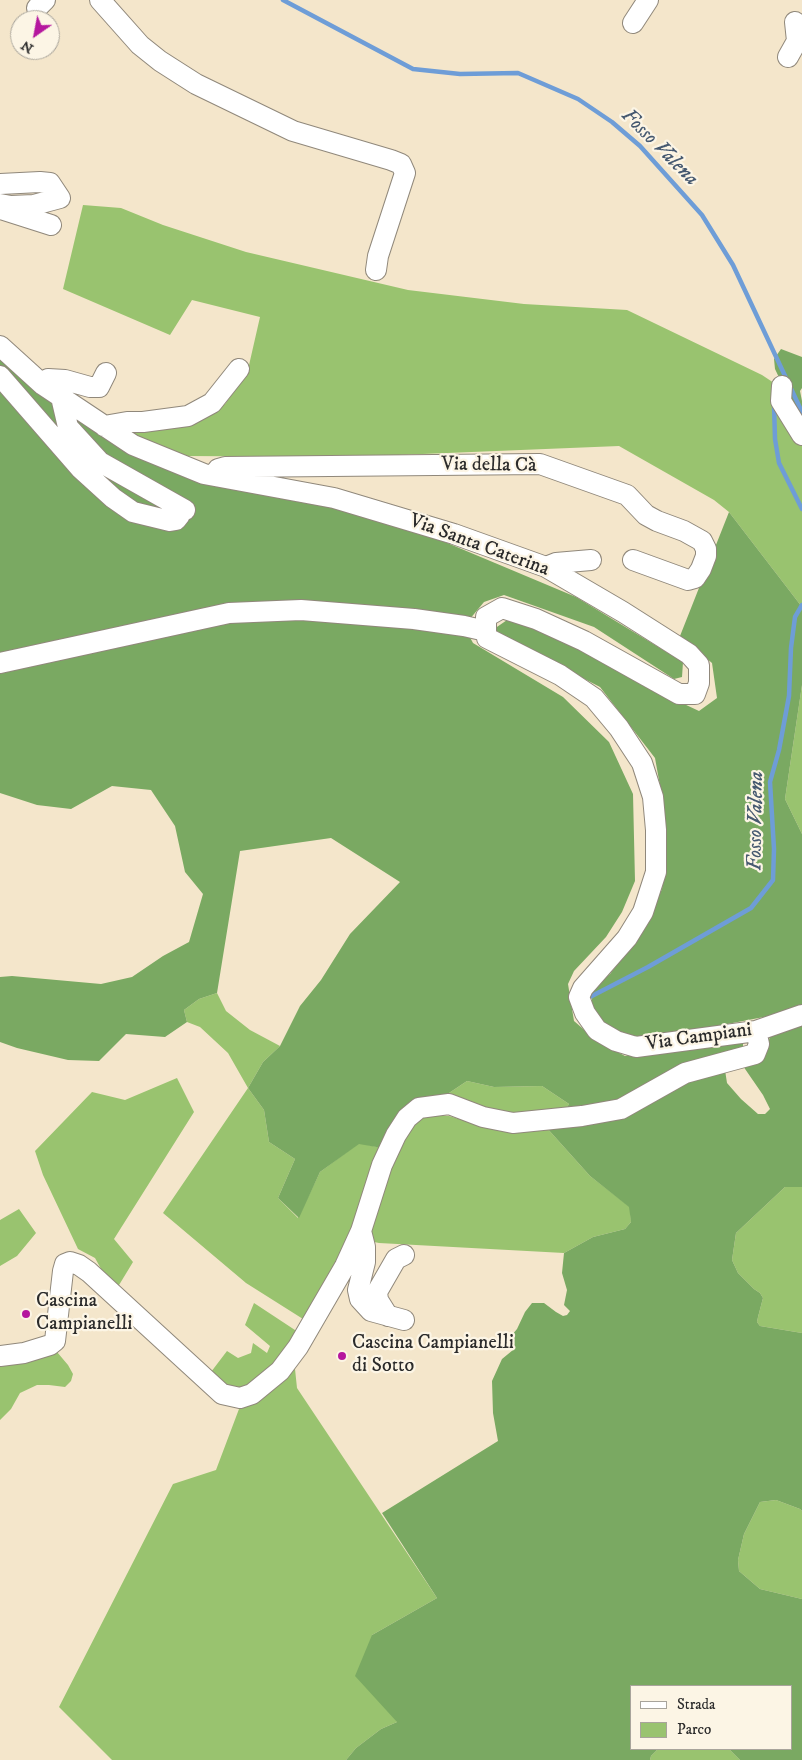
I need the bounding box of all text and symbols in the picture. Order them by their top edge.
north arrow [10,10,60,60]
text: N [18,36,37,57]
water label: Fosso Valena [615,104,703,192]
street label: Via della Cà [441,453,537,479]
street label: Via Santa Caterina [406,510,552,582]
water label: Fosso Valena [744,771,770,871]
street label: Via Campiani [645,1019,753,1057]
place label: Cascina Campianelli [36,1290,132,1337]
marker: Cascina Campianelli [20,1308,32,1320]
place label: Cascina Campianelli di Sotto [352,1332,514,1379]
marker: Cascina Campianelli di Sotto [336,1350,348,1362]
legend [630,1685,792,1750]
text: Strada [677,1695,715,1714]
text: Parco [677,1720,711,1739]

